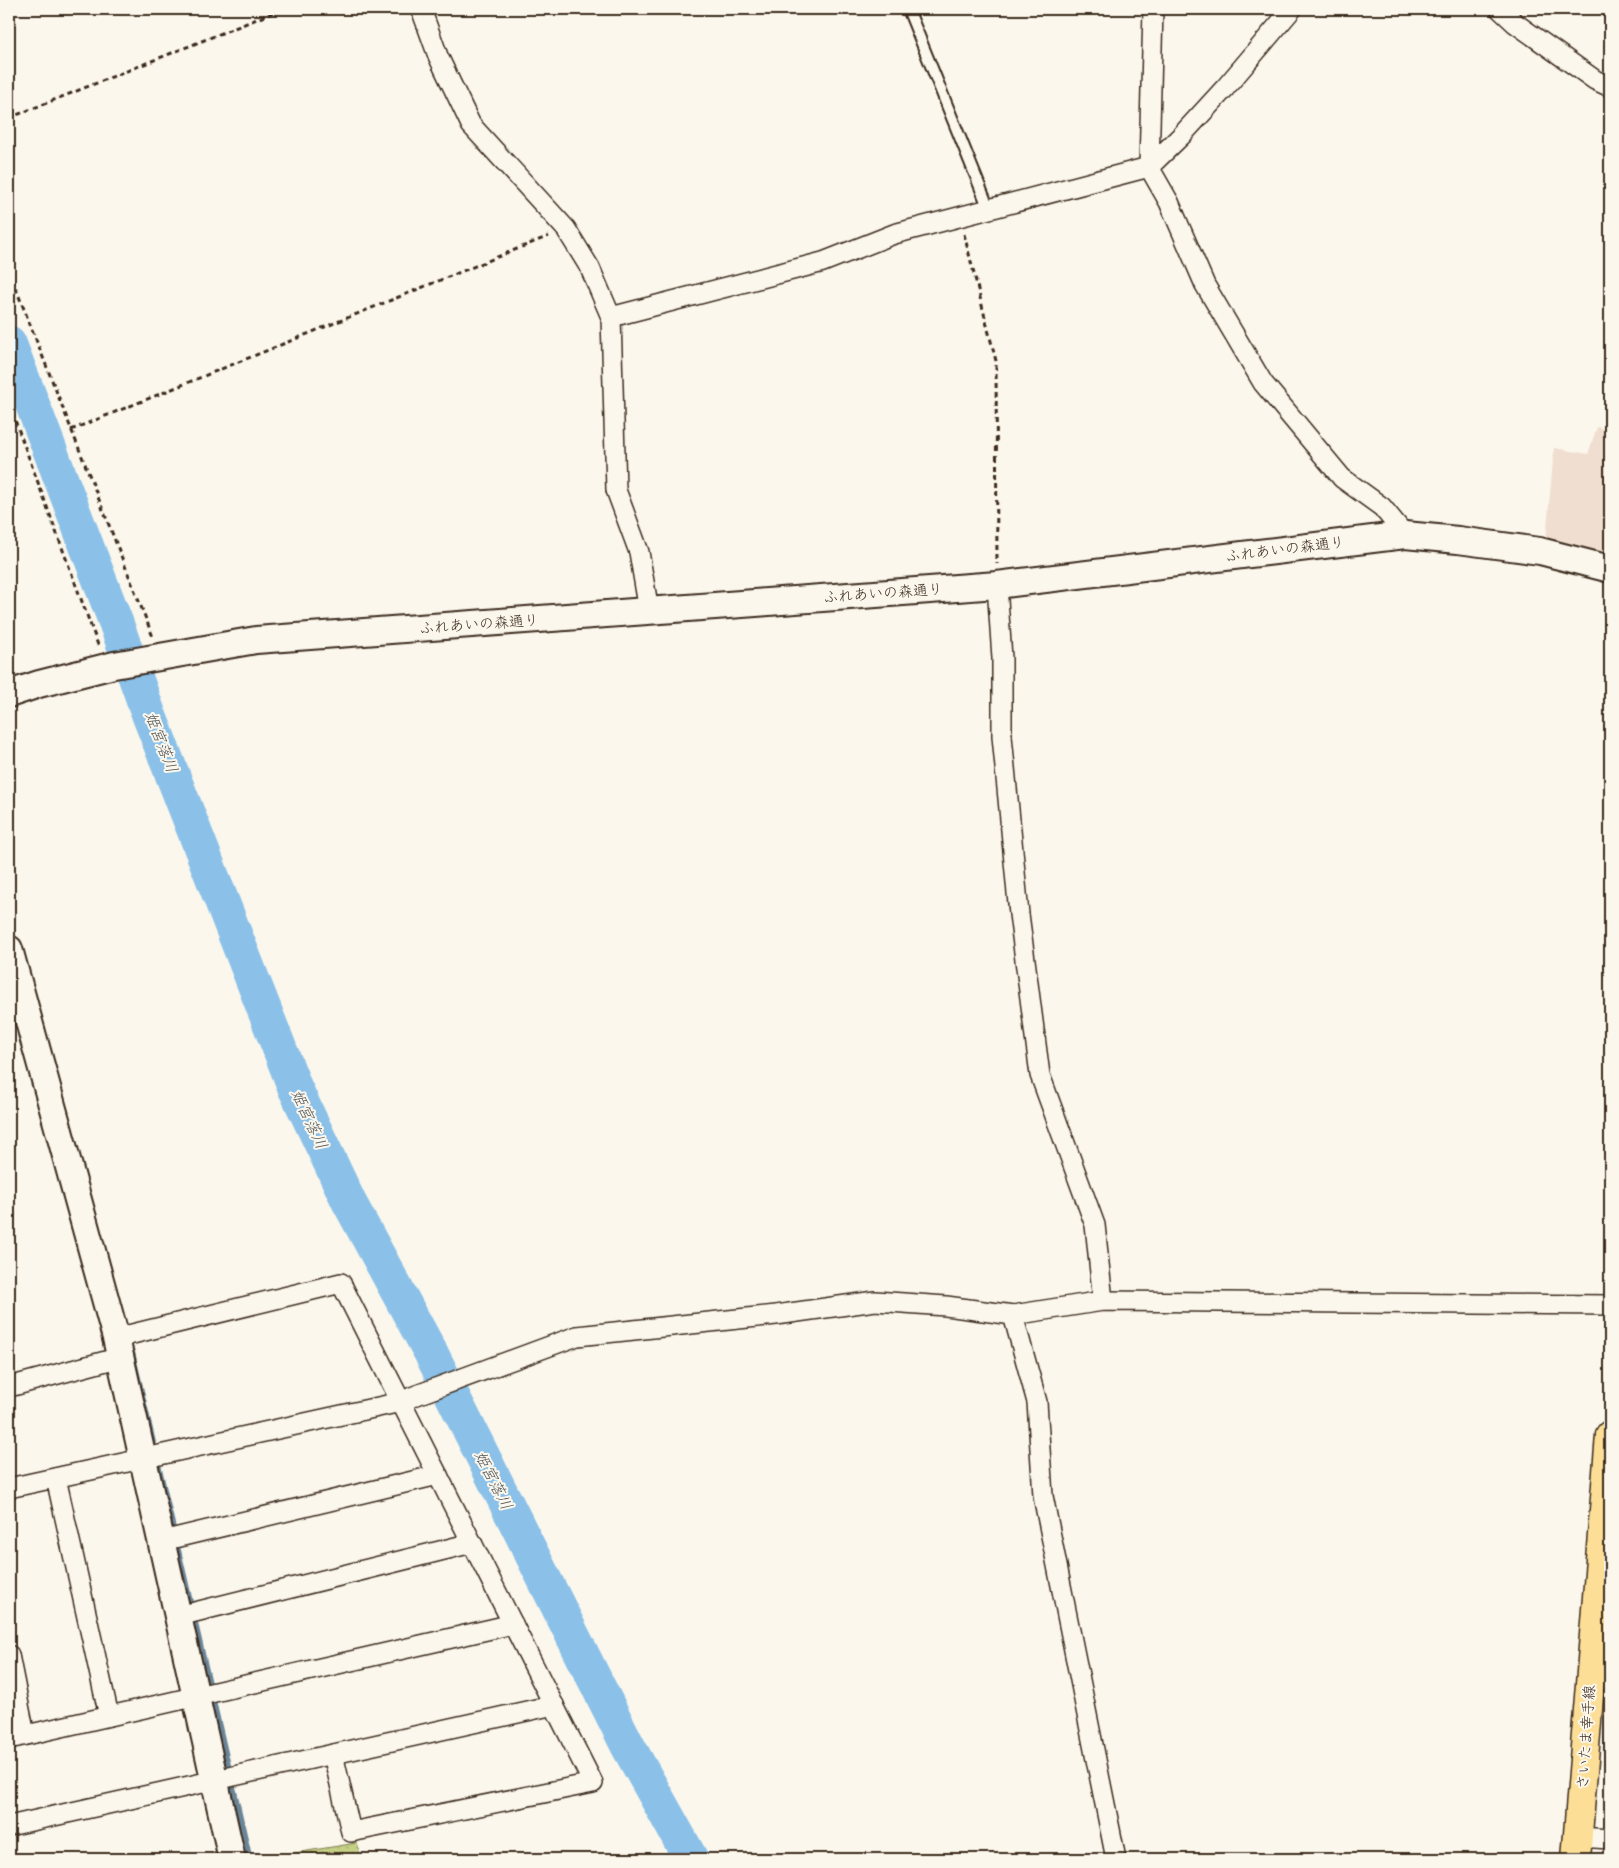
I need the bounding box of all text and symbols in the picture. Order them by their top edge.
street label: ふれあいの森通り [1224,532,1346,567]
street label: ふれあいの森通り [822,579,944,608]
street label: ふれあいの森通り [418,610,540,639]
water label: 姫宮落川 [139,709,183,776]
water label: 姫宮落川 [286,1086,333,1153]
water label: 姫宮落川 [469,1447,517,1514]
street label: さいたま幸手線 [1572,1684,1601,1790]

